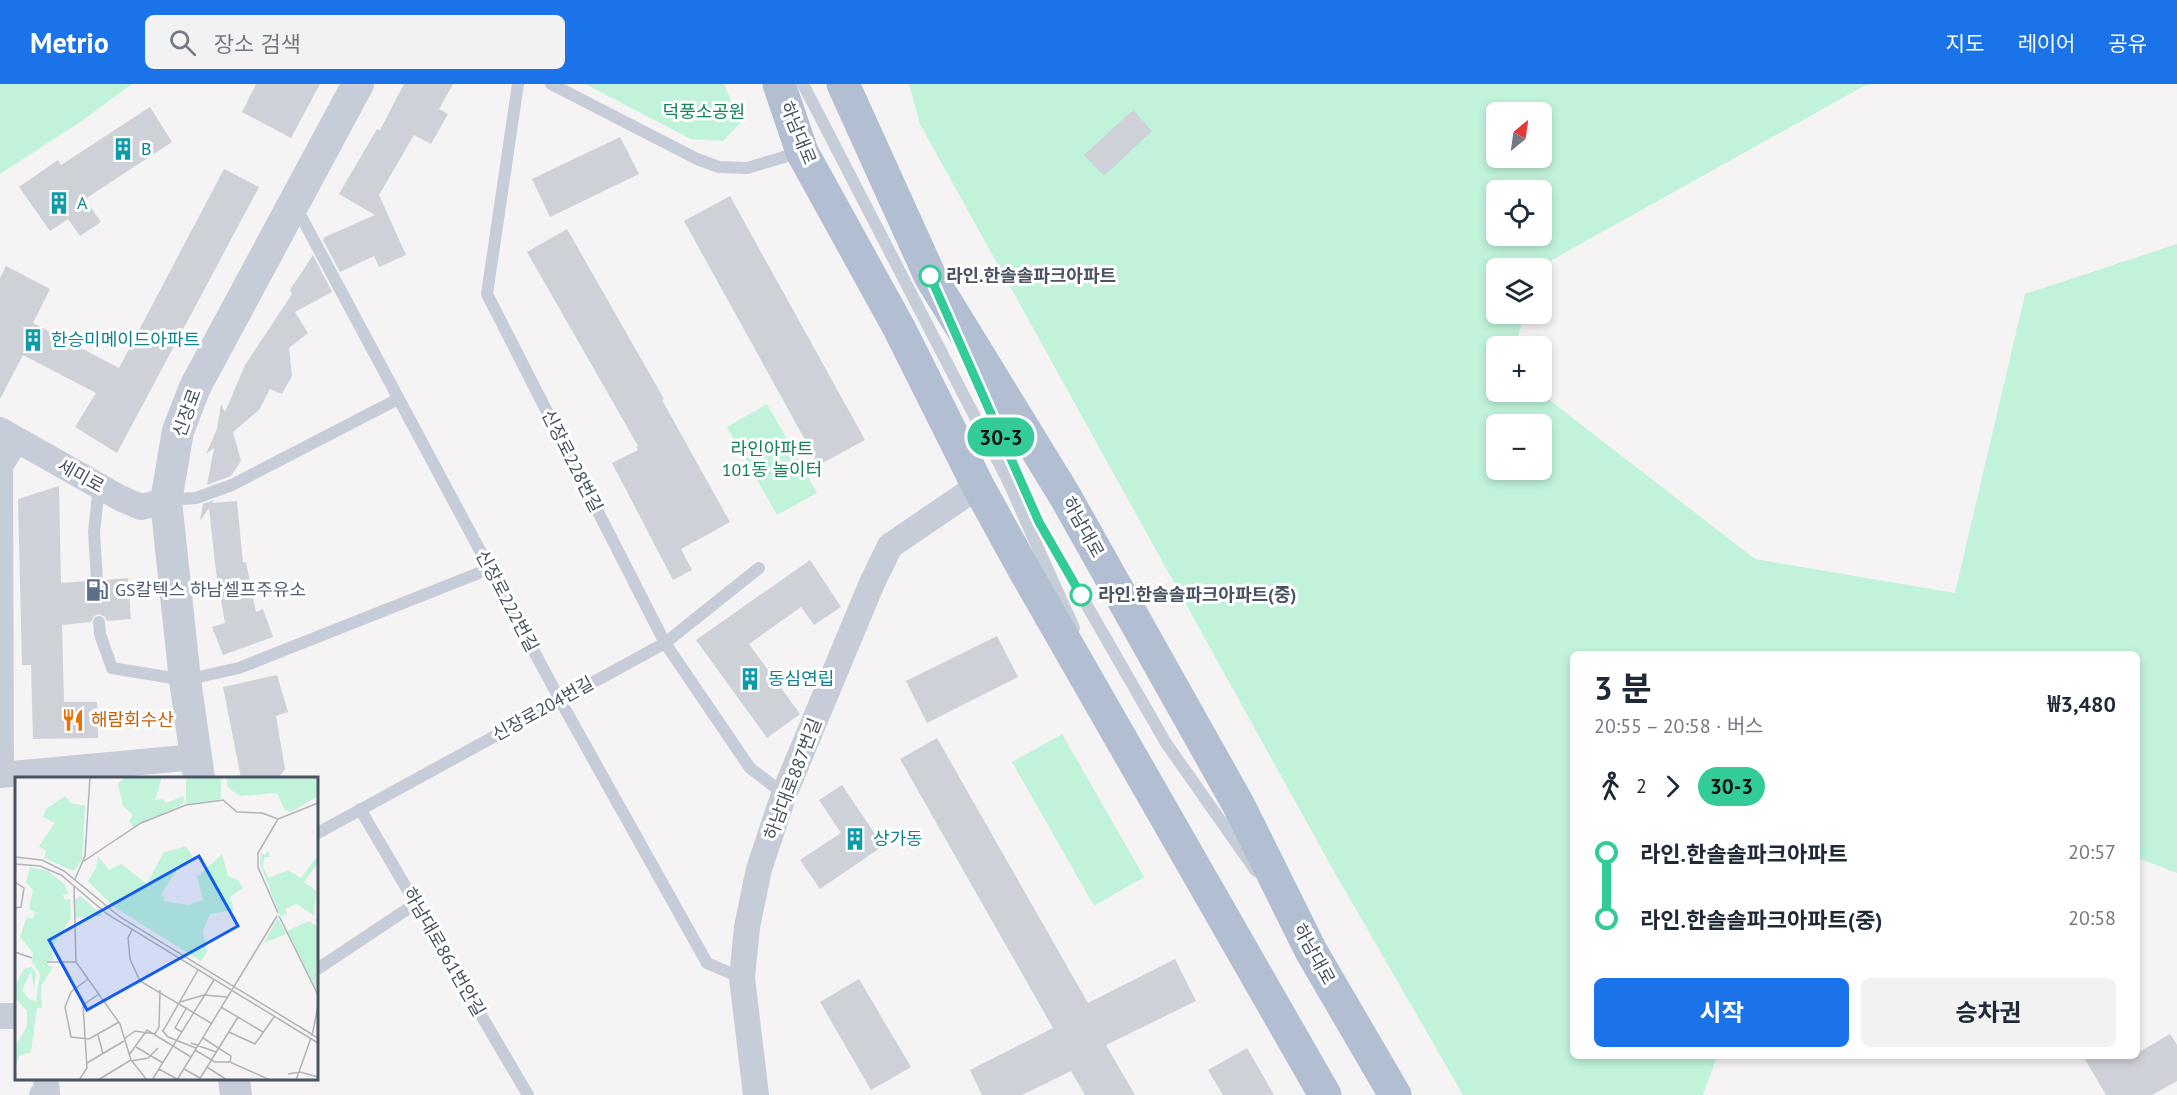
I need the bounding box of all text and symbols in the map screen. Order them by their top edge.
search box [145,15,565,69]
text: Metrio [30,24,109,61]
icon: search [166,26,199,59]
text: 장소 검색 [214,30,301,58]
text: 지도 [1946,30,1984,57]
text: 레이어 [2017,30,2075,57]
text: 공유 [2108,30,2147,57]
street label: 하남대로 [775,98,822,168]
park label: 덕풍소공원 [663,100,745,123]
north arrow [1486,102,1552,168]
map controls [1486,102,1552,480]
building icon: B [110,136,136,162]
place label: B [141,137,152,160]
button: locate [1486,180,1552,246]
building icon: A [46,190,72,216]
place label: A [77,191,88,214]
button: layers [1486,258,1552,324]
place label: 라인.한솔솔파크아파트 [946,264,1116,287]
marker: 라인.한솔솔파크아파트 [919,265,941,287]
building icon: 한승미메이드아파트 [20,327,46,353]
place label: 한승미메이드아파트 [51,328,200,351]
button: + [1486,336,1552,402]
street label: 신장로 [167,386,206,440]
street label: 신장로228번길 [537,406,608,516]
button: − [1486,414,1552,480]
line badge: 30-3 [959,418,1043,456]
text: 30-3 [979,424,1023,451]
park label: 라인아파트 101동 놀이터 [722,437,822,481]
street label: 세미로 [54,453,109,498]
street label: 하남대로 [1057,492,1110,561]
street label: 신장로222번길 [471,546,544,656]
fuel station icon: GS칼텍스 하남셀프주유소 [84,577,110,603]
place label: GS칼텍스 하남셀프주유소 [115,578,306,601]
place label: 라인.한솔솔파크아파트(중) [1098,583,1296,606]
marker: 라인.한솔솔파크아파트(중) [1070,584,1092,606]
building icon: 동심연립 [737,666,763,692]
text: 3 분 [1594,666,1651,709]
place label: 동심연립 [768,667,834,690]
street label: 신장로204번길 [488,671,597,746]
text: ₩3,480 [2048,690,2116,718]
restaurant icon: 해람회수산 [60,707,86,733]
place label: 해람회수산 [91,708,174,731]
text: 20:55 – 20:58 · 버스 [1594,713,1763,739]
street label: 하남대로887번길 [759,715,826,843]
icon: walk [1594,770,1627,803]
icon: forward [1656,770,1689,803]
text: 2 [1636,773,1647,799]
text: 30-3 [1710,773,1753,800]
inset map [15,777,318,1080]
building icon: 상가동 [842,826,868,852]
place label: 상가동 [873,827,923,850]
text: 20:57 [2068,839,2116,865]
text: 라인.한솔솔파크아파트 [1640,840,1848,868]
street label: 하남대로861번안길 [398,883,491,1020]
text: 20:58 [2068,905,2116,931]
text: 라인.한솔솔파크아파트(중) [1640,906,1882,934]
street label: 하남대로 [1288,919,1341,988]
button: 시작 [1594,978,1849,1047]
button: 승차권 [1861,978,2116,1047]

